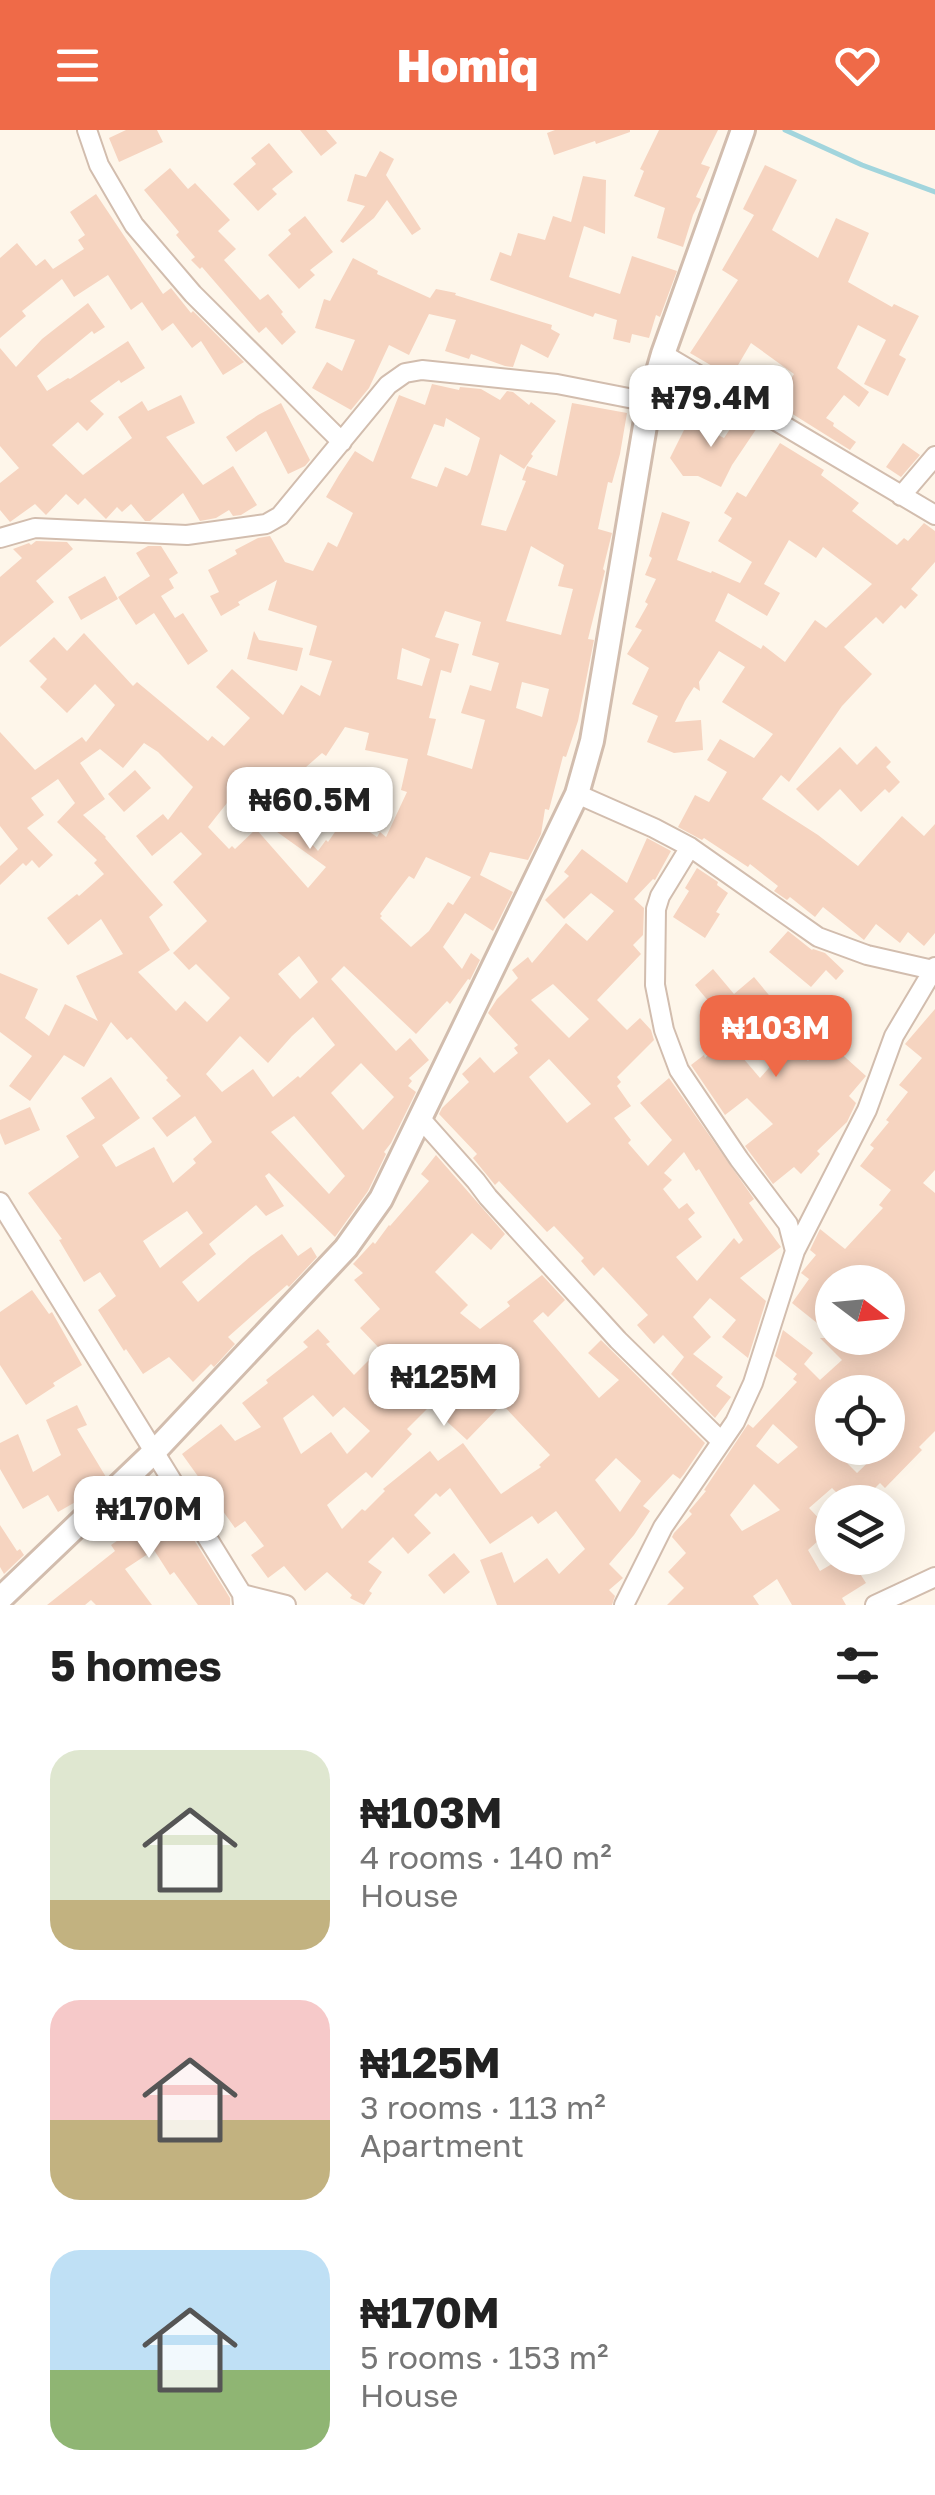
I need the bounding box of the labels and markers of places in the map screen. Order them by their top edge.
pin: ₦79.4M [630,365,792,450]
pin: ₦60.5M [229,767,391,852]
pin: ₦103M [706,995,846,1080]
pin: ₦125M [374,1344,514,1429]
pin: ₦170M [79,1476,219,1561]

